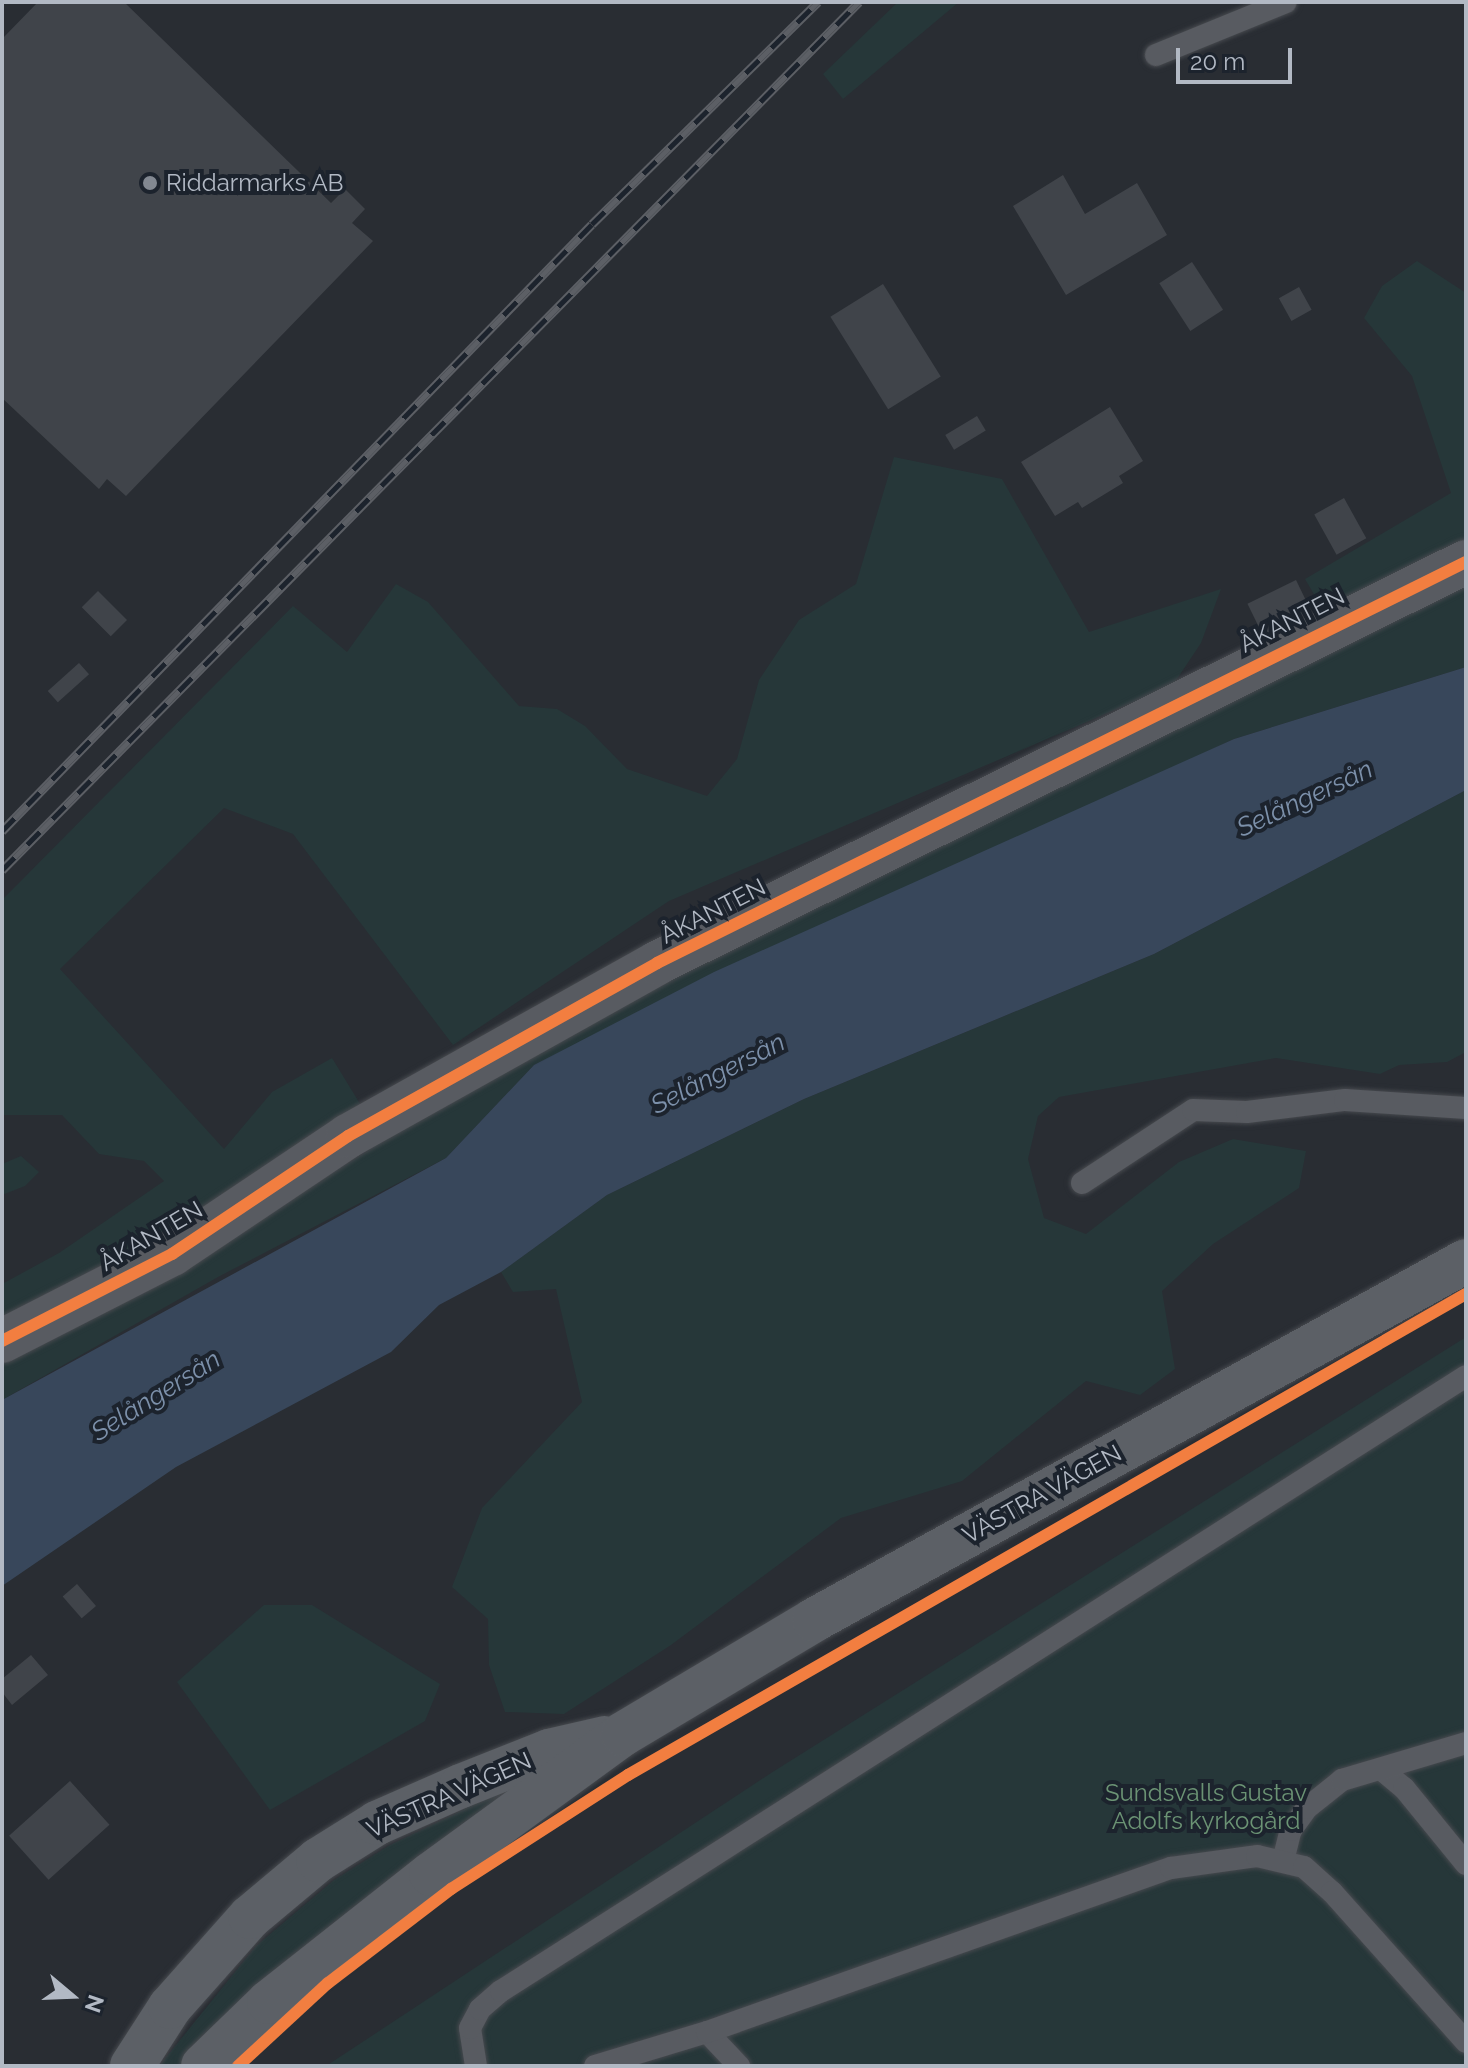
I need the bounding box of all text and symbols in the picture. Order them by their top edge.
scale bar [1180,32,1296,82]
text: 20 m [1190,47,1245,76]
place label: Riddarmarks AB [166,169,344,197]
marker: Riddarmarks AB [141,174,159,192]
street label: ÅKANTEN [1235,581,1349,659]
water label: Selångersån [1232,754,1378,844]
street label: ÅKANTEN [656,872,770,950]
water label: Selångersån [646,1027,790,1121]
street label: ÅKANTEN [94,1195,208,1277]
water label: Selångersån [86,1344,226,1448]
street label: VÄSTRA VÄGEN [957,1438,1127,1550]
street label: VÄSTRA VÄGEN [361,1745,537,1845]
park label: Sundsvalls Gustav Adolfs kyrkogård [1105,1779,1307,1835]
north arrow [32,1956,112,2036]
text: N [80,1992,110,2016]

